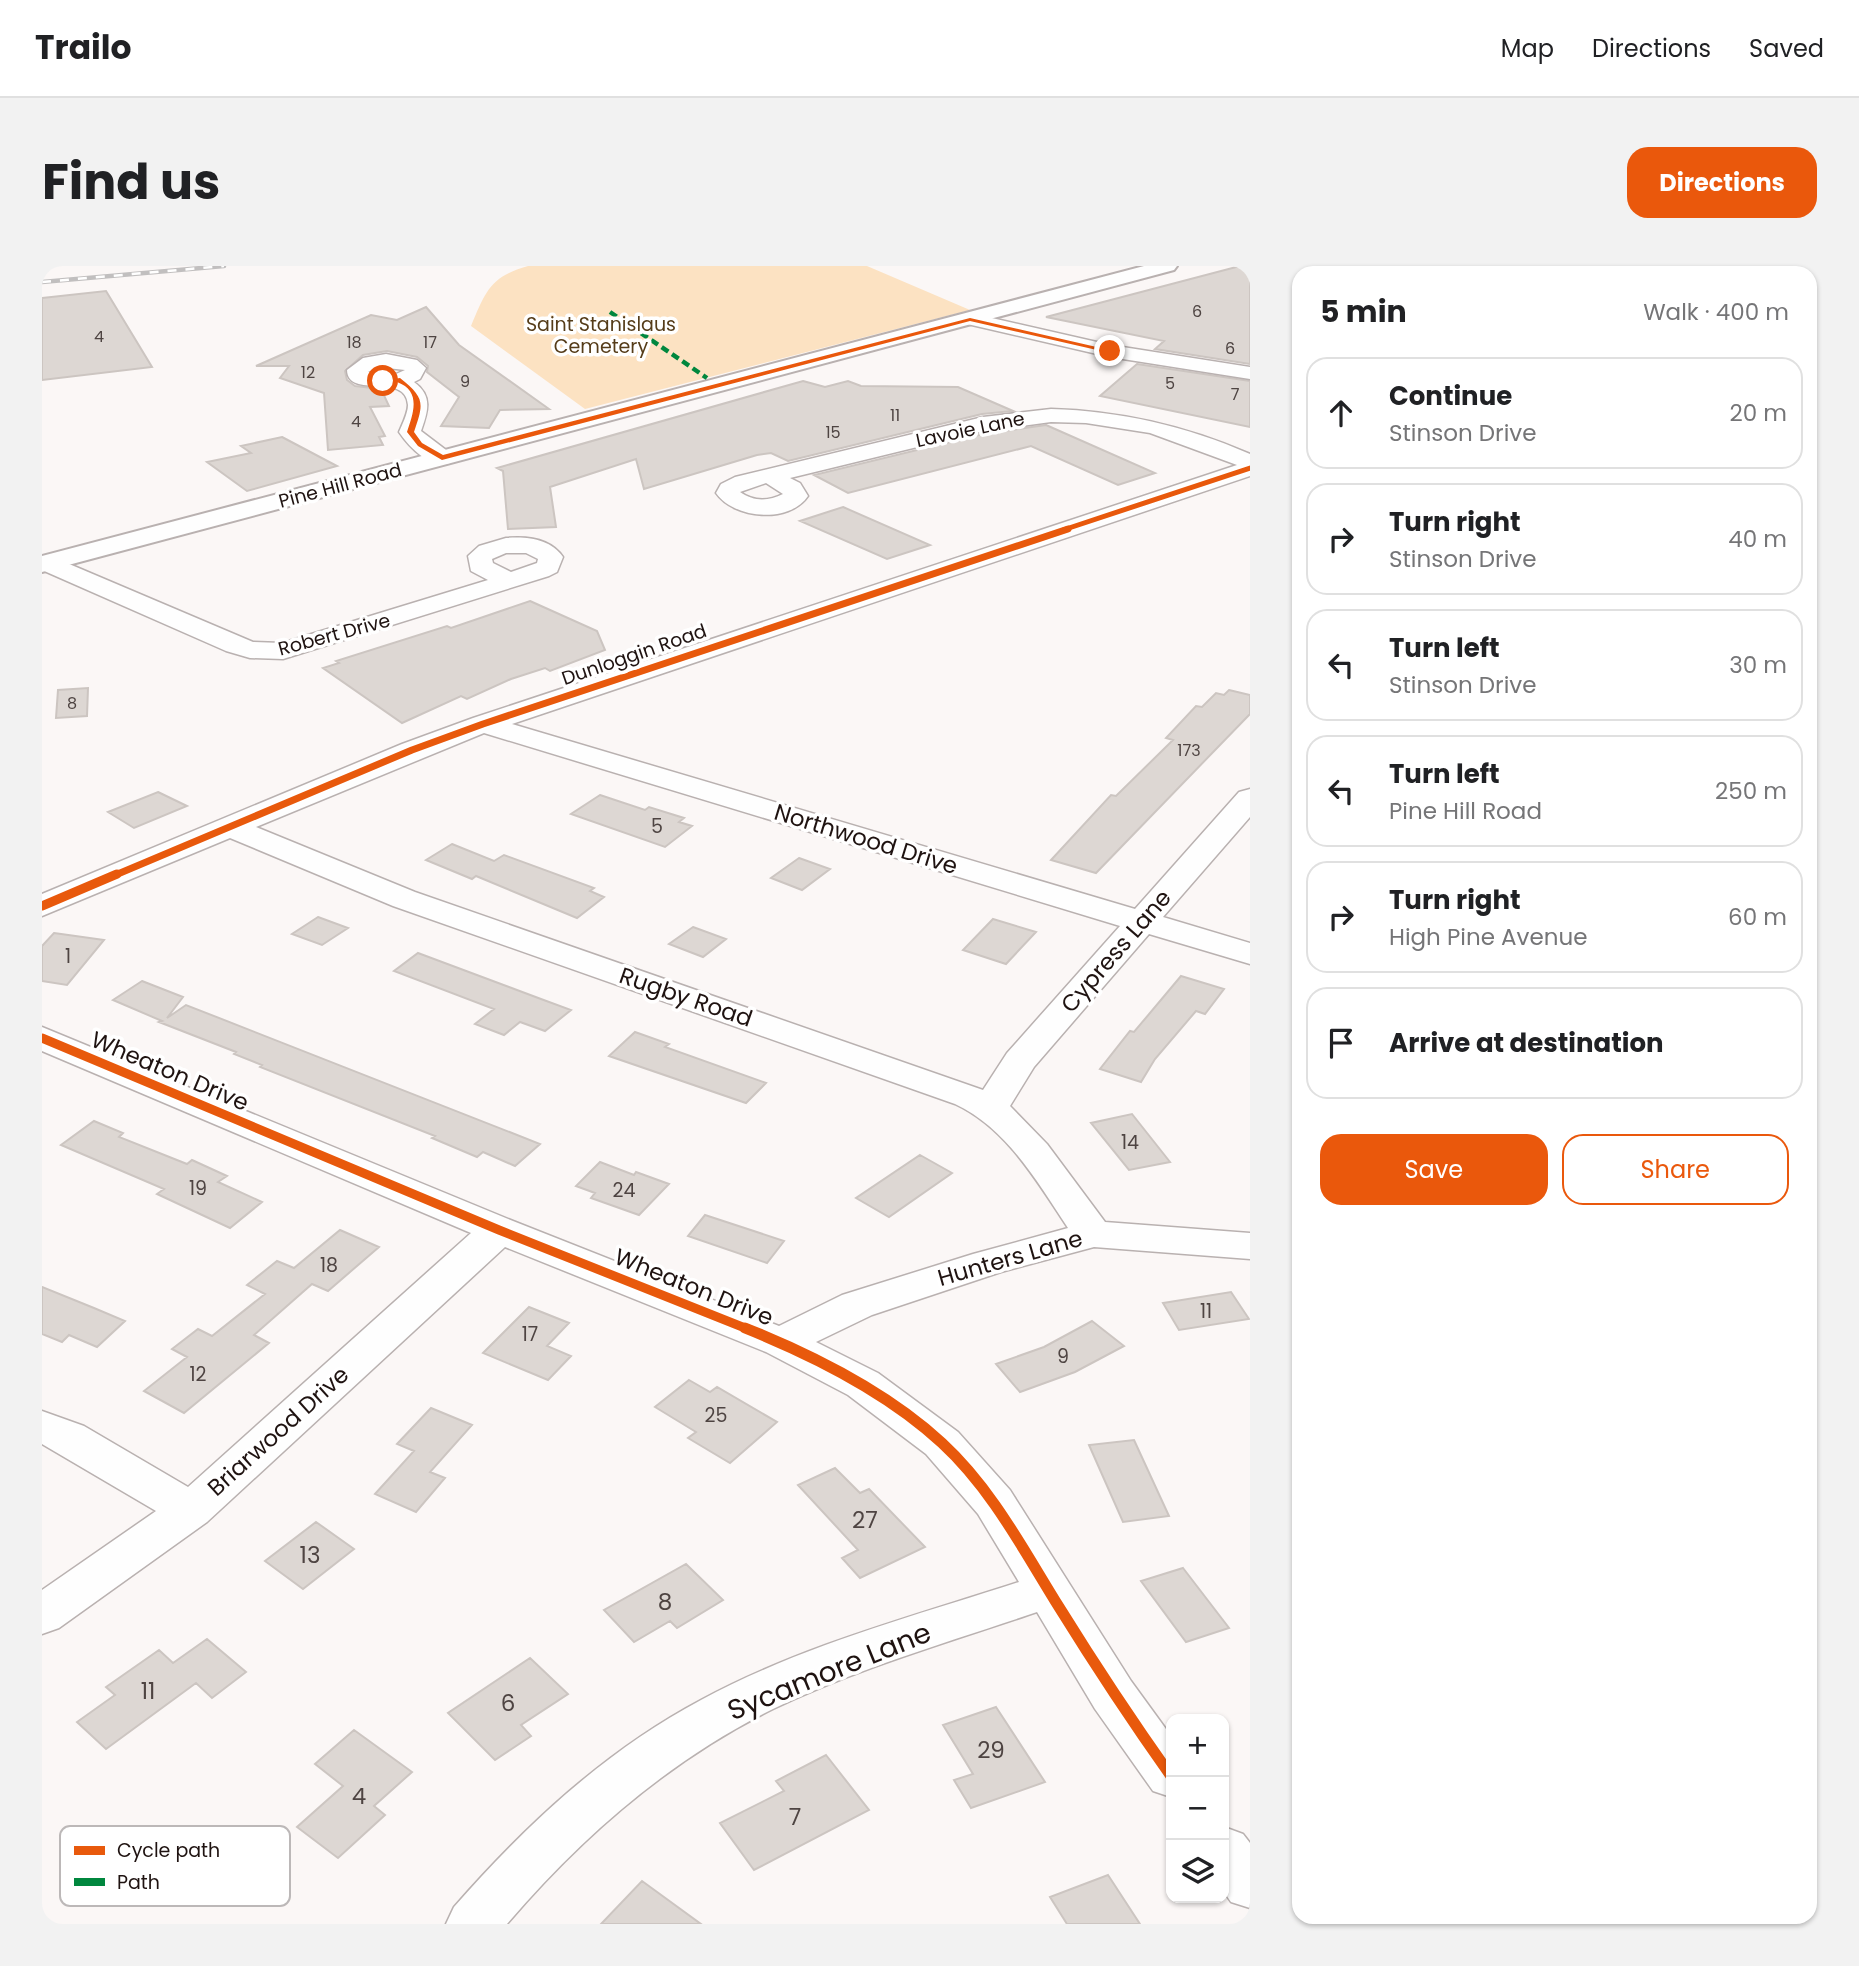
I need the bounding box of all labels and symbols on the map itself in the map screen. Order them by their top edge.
house number: 6 [1192,300,1202,323]
park label: Saint Stanislaus Cemetery [526,311,676,360]
house number: 4 [94,325,104,348]
house number: 18 [346,331,362,354]
house number: 17 [423,331,437,354]
route end [1094,335,1125,366]
house number: 6 [1225,337,1235,360]
house number: 12 [301,361,315,384]
route start [367,365,398,396]
house number: 9 [460,370,470,393]
house number: 5 [1165,372,1175,395]
house number: 7 [1231,383,1240,406]
house number: 11 [890,404,900,427]
street label: Lavoie Lane [913,405,1027,454]
house number: 4 [351,410,361,433]
house number: 15 [825,421,841,444]
street label: Pine Hill Road [276,456,405,515]
street label: Robert Drive [275,607,393,662]
street label: Dunloggin Road [558,617,710,692]
house number: 8 [67,692,77,715]
house number: 173 [1177,739,1201,762]
street label: Northwood Drive [770,796,962,882]
house number: 5 [651,813,663,840]
street label: Cypress Lane [1054,882,1178,1020]
house number: 1 [65,943,71,970]
street label: Rugby Road [615,959,757,1035]
street label: Wheaton Drive [86,1023,254,1119]
house number: 14 [1121,1129,1139,1156]
house number: 19 [189,1175,207,1202]
house number: 24 [613,1177,635,1204]
street label: Hunters Lane [934,1222,1086,1294]
street label: Wheaton Drive [610,1241,778,1333]
house number: 18 [320,1252,338,1279]
house number: 11 [1200,1298,1212,1325]
house number: 17 [522,1321,538,1348]
house number: 9 [1057,1343,1069,1370]
street label: Briarwood Drive [200,1359,356,1503]
house number: 12 [189,1361,207,1388]
house number: 25 [705,1402,727,1429]
house number: 27 [852,1504,878,1536]
house number: 13 [300,1539,320,1571]
house number: 8 [658,1586,672,1618]
street label: Sycamore Lane [722,1613,937,1730]
house number: 11 [141,1675,155,1707]
house number: 6 [501,1687,515,1719]
house number: 29 [977,1734,1005,1766]
house number: 4 [352,1780,366,1812]
house number: 7 [789,1801,801,1833]
legend [60,1826,290,1906]
text: Cycle path [117,1837,220,1864]
text: Path [117,1869,160,1896]

